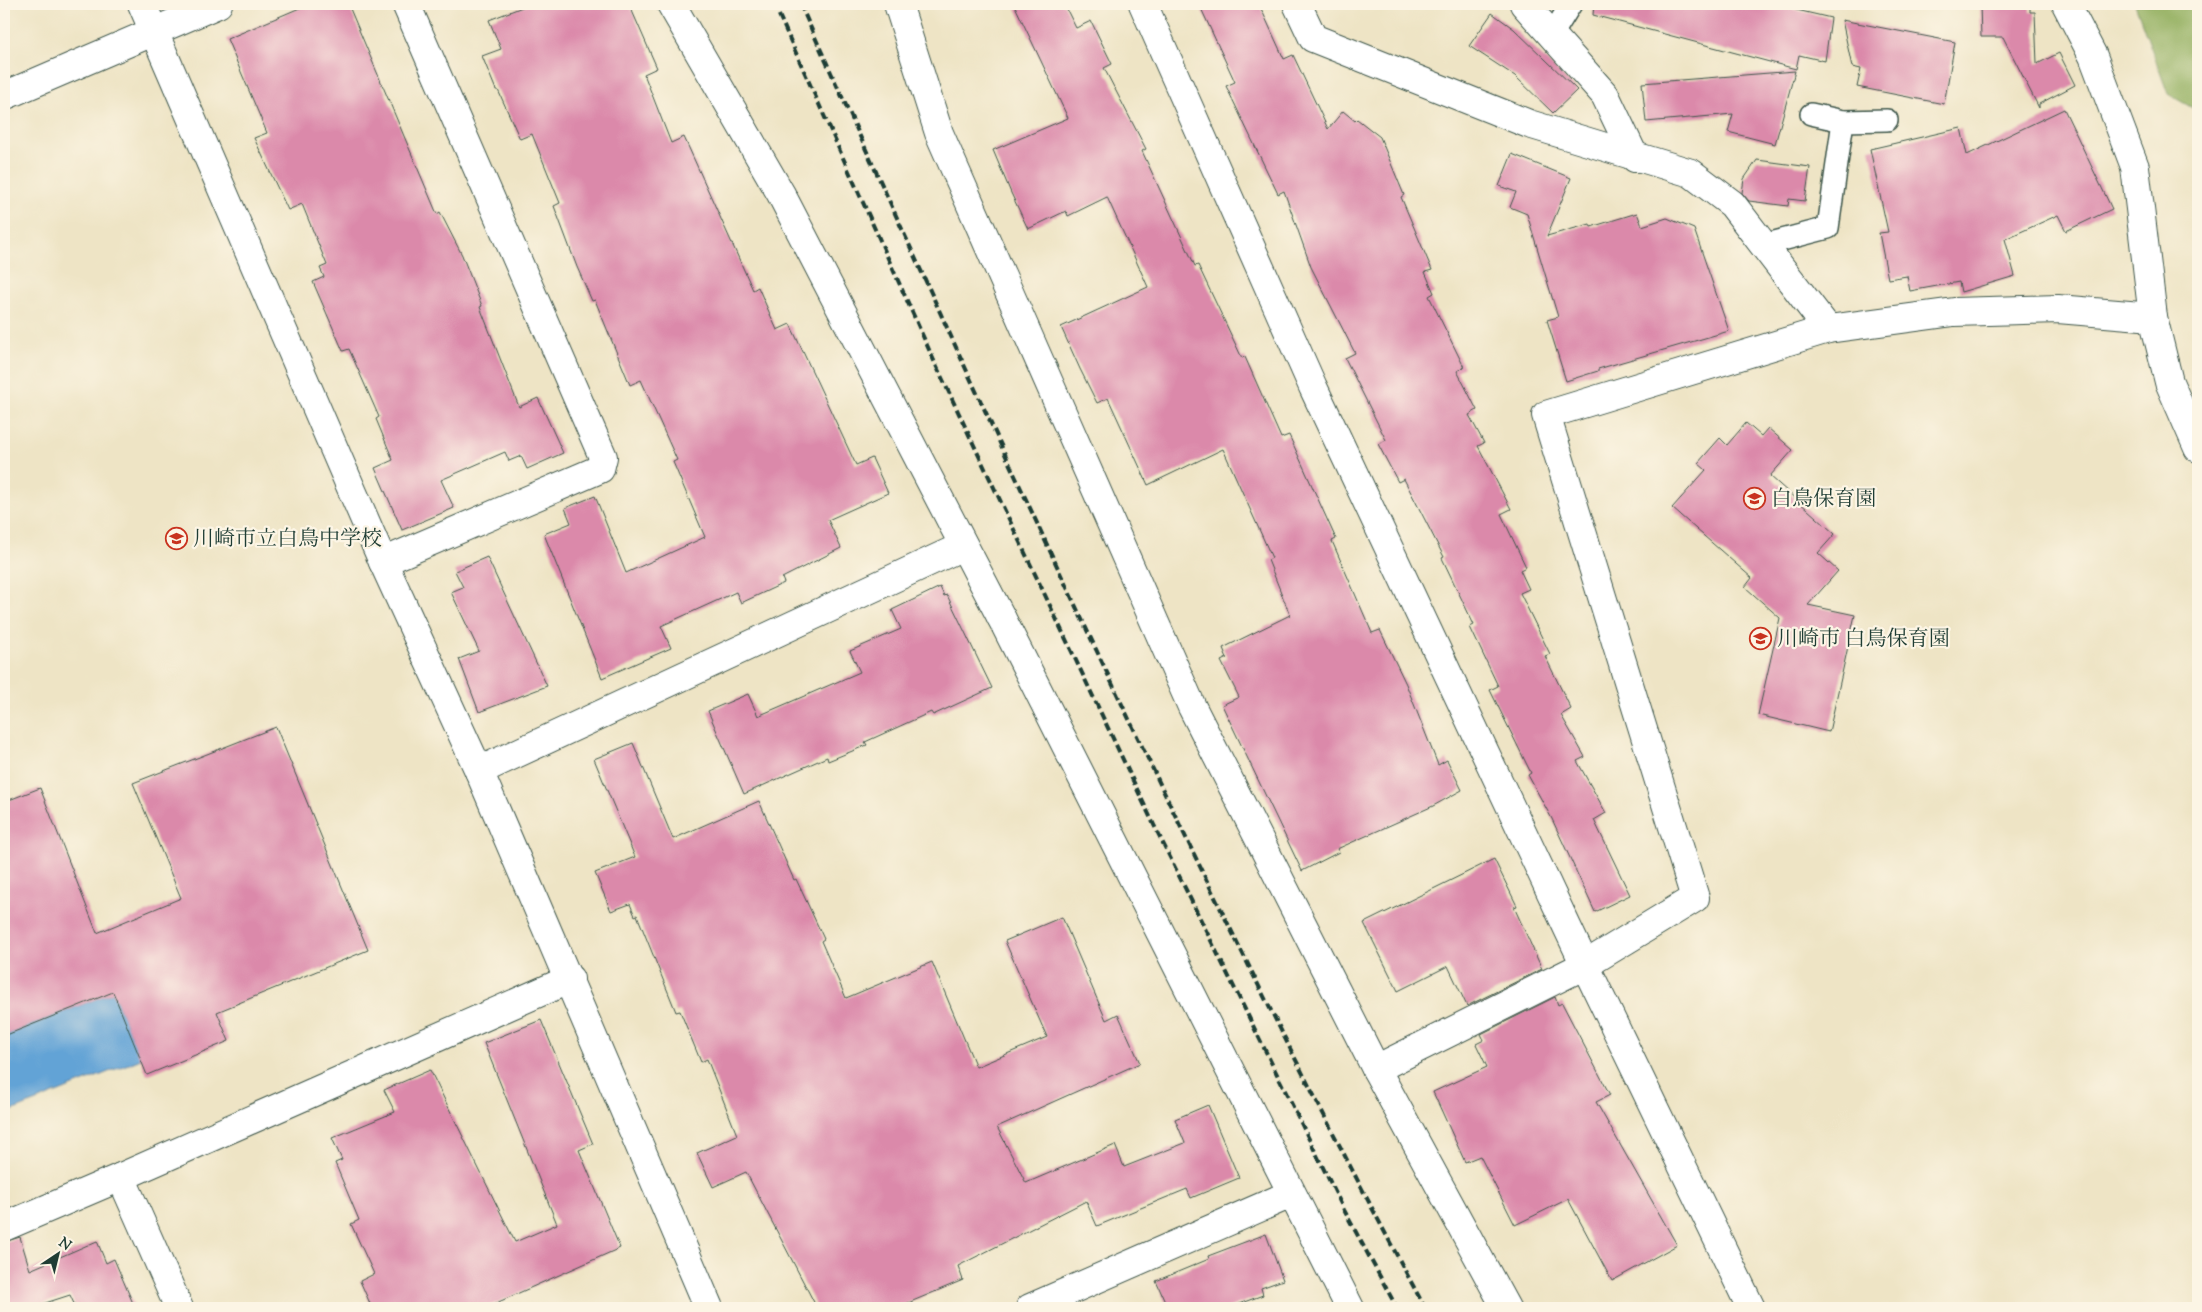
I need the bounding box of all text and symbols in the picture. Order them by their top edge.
place label: 白鳥保育園 [1771,485,1876,515]
school or university icon: 白鳥保育園 [1743,486,1767,510]
place label: 川崎市立白鳥中学校 [193,525,382,555]
school or university icon: 川崎市立白鳥中学校 [165,526,189,550]
place label: 川崎市 白鳥保育園 [1777,625,1949,655]
school or university icon: 川崎市 白鳥保育園 [1749,626,1773,650]
north arrow [32,1230,82,1280]
text: N [54,1234,75,1256]

